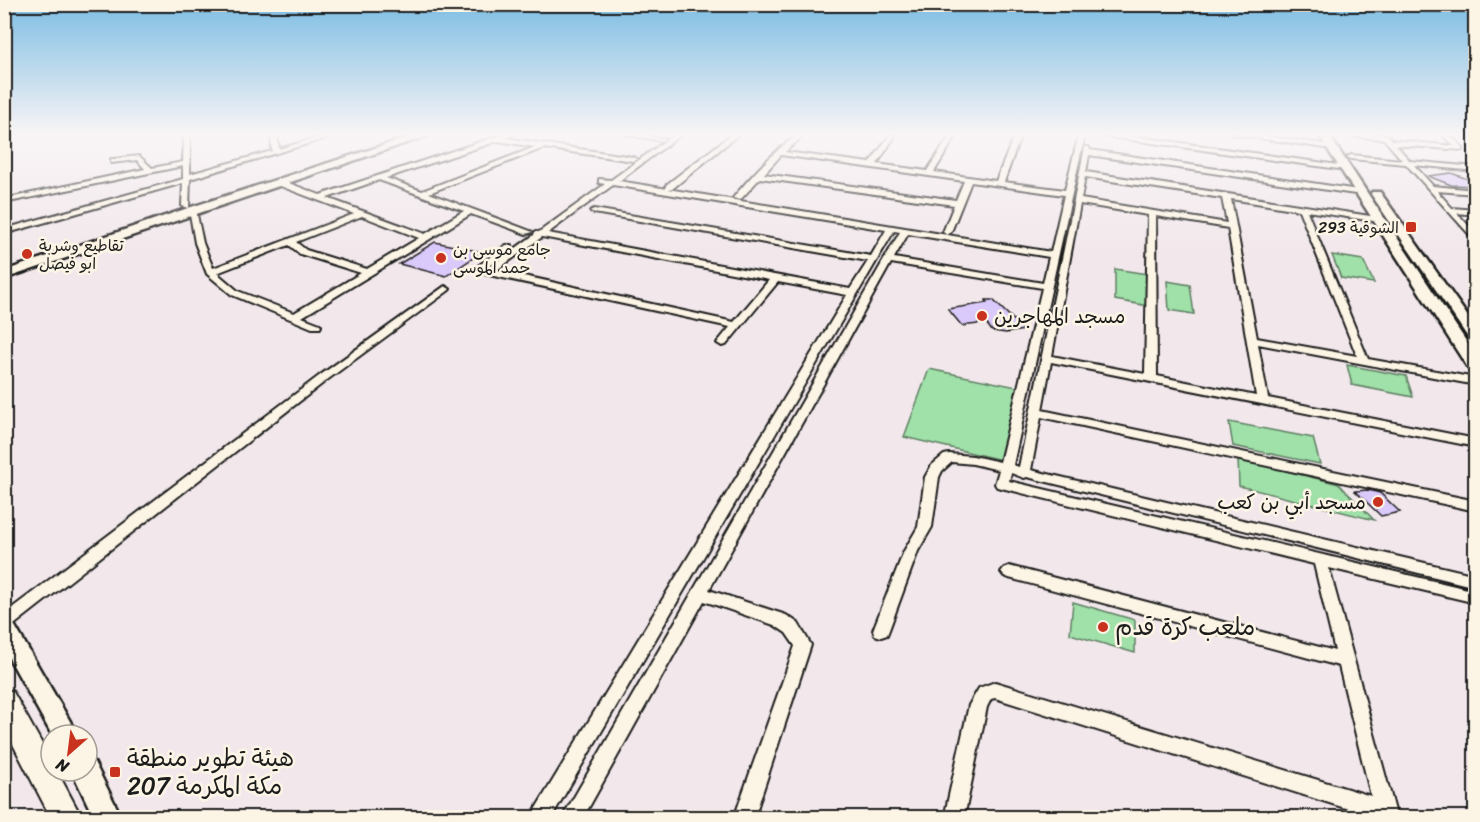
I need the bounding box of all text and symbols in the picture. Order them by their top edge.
place label: الشوقية 293 [1318,213,1399,242]
marker: الشوقية 293 [1404,220,1418,234]
place label: تقاطيع وشربة ابو فيصل [39,231,124,278]
place label: جامع موسى بن حمد الموسى [453,235,551,282]
marker: تقاطيع وشربة ابو فيصل [20,247,34,261]
marker: جامع موسى بن حمد الموسى [434,251,448,265]
place label: مسجد المهاجرين [994,299,1125,334]
marker: مسجد المهاجرين [975,309,989,323]
place label: مسجد أبي بن كعب [1217,485,1366,520]
marker: مسجد أبي بن كعب [1371,495,1385,509]
place label: ملعب كرة قدم [1115,606,1255,648]
marker: ملعب كرة قدم [1096,620,1110,634]
north arrow [39,723,99,783]
place label: هيئة تطوير منطقة مكة المكرمة 207 [127,737,294,807]
text: N [50,750,75,782]
marker: هيئة تطوير منطقة مكة المكرمة 207 [108,765,122,779]

